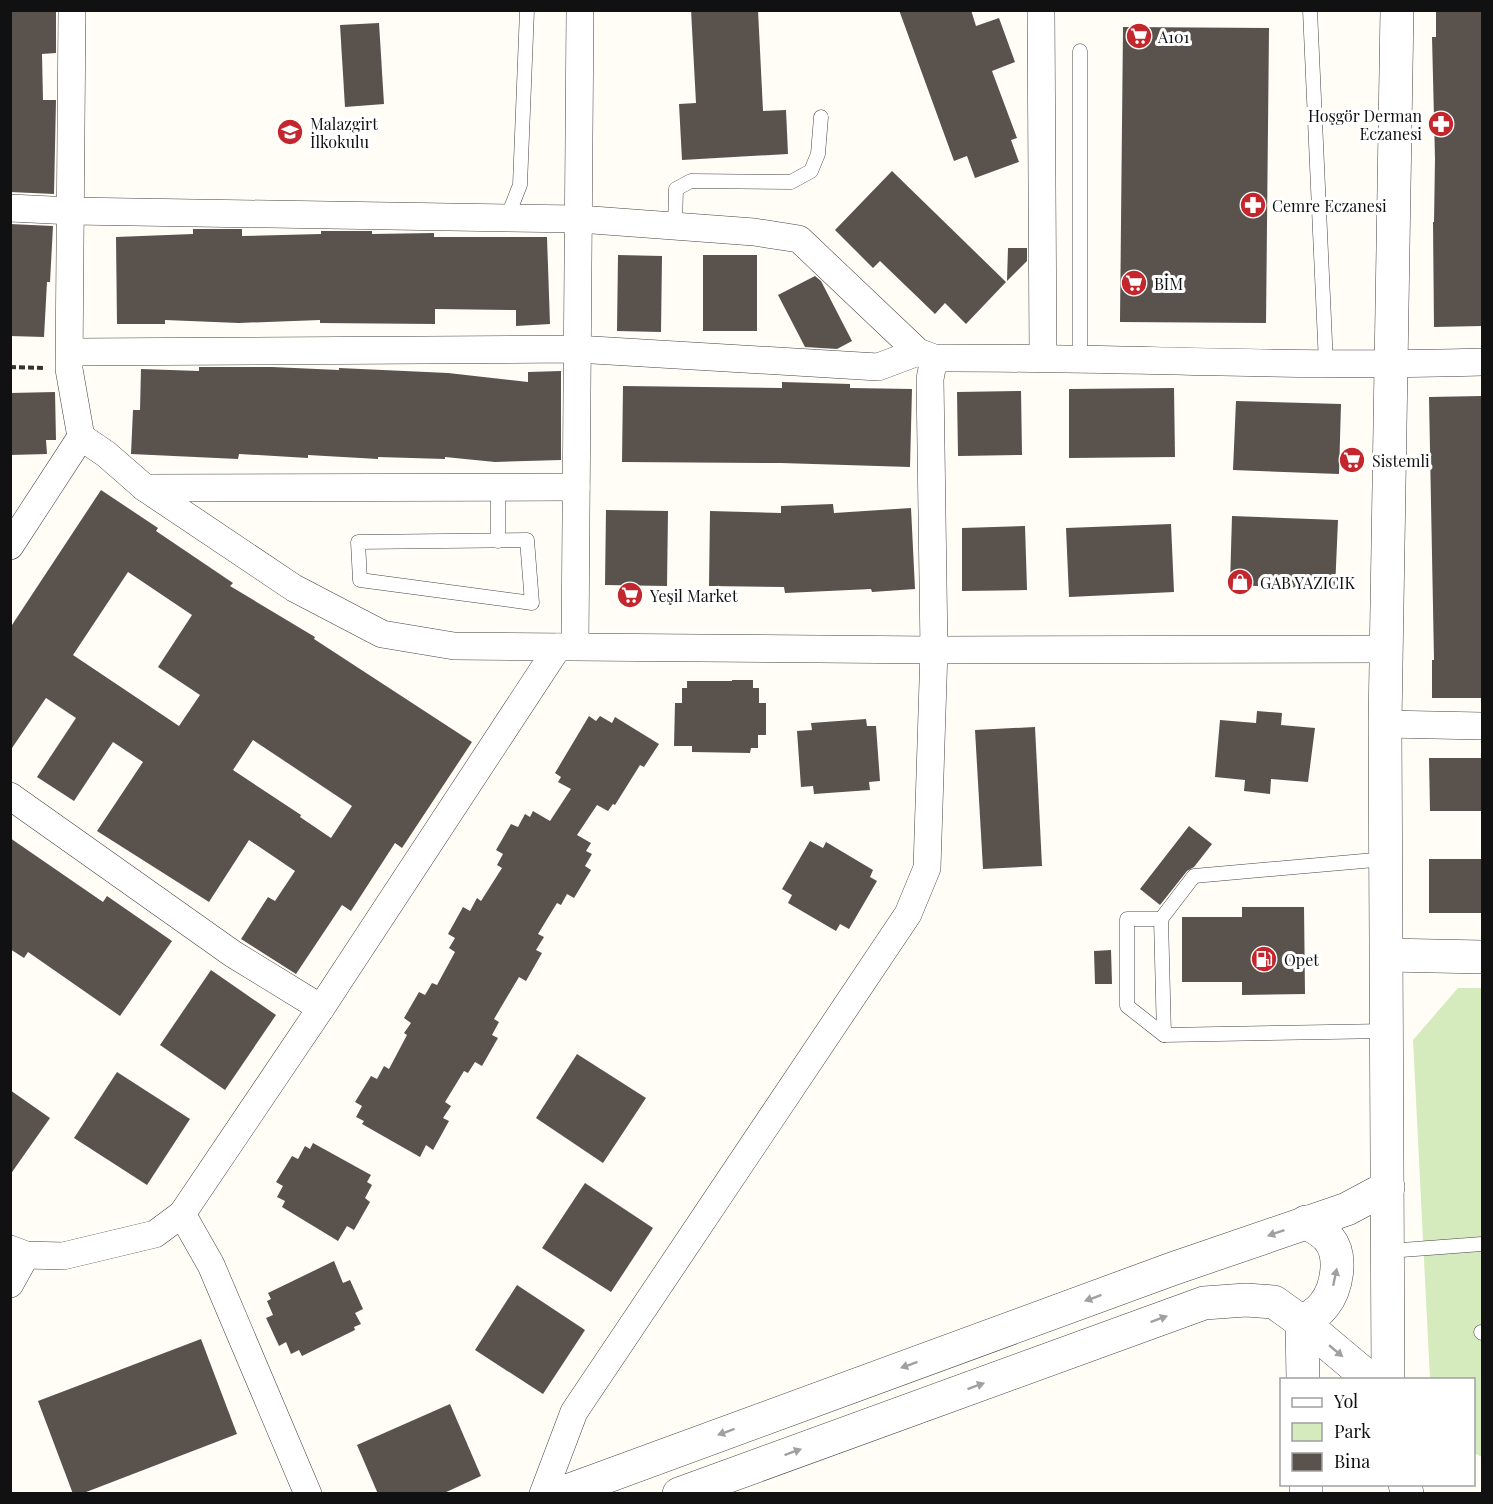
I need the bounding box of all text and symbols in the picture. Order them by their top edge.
supermarket icon: A101 [1124,21,1154,51]
place label: A101 [1157,26,1190,47]
place label: Hoşgör Derman Eczanesi [1308,105,1422,144]
pharmacy icon: Hoşgör Derman Eczanesi [1426,109,1456,139]
place label: Malazgirt İlkokulu [310,113,378,152]
school or university icon: Malazgirt İlkokulu [275,117,305,147]
pharmacy icon: Cemre Eczanesi [1238,190,1268,220]
place label: Cemre Eczanesi [1272,195,1387,216]
supermarket icon: BİM [1119,268,1149,298]
place label: BİM [1154,273,1183,294]
supermarket icon: Sistemli [1337,445,1367,475]
place label: Sistemli [1372,450,1430,471]
shop icon: GAB YAZICIK [1225,567,1255,597]
place label: GAB YAZICIK [1260,572,1355,593]
supermarket icon: Yeşil Market [615,580,645,610]
place label: Yeşil Market [649,585,738,606]
fuel station icon: Opet [1249,944,1279,974]
place label: Opet [1284,949,1319,970]
one-way arrow [1267,1228,1285,1238]
one-way arrow [1330,1268,1340,1286]
one-way arrow [1083,1294,1101,1304]
one-way arrow [1151,1314,1169,1324]
one-way arrow [1329,1344,1344,1357]
one-way arrow [900,1361,918,1371]
legend [1280,1378,1475,1486]
one-way arrow [967,1380,985,1390]
text: Yol [1333,1389,1358,1413]
text: Park [1334,1419,1371,1443]
one-way arrow [717,1428,735,1438]
one-way arrow [784,1447,802,1456]
text: Bina [1334,1449,1370,1473]

